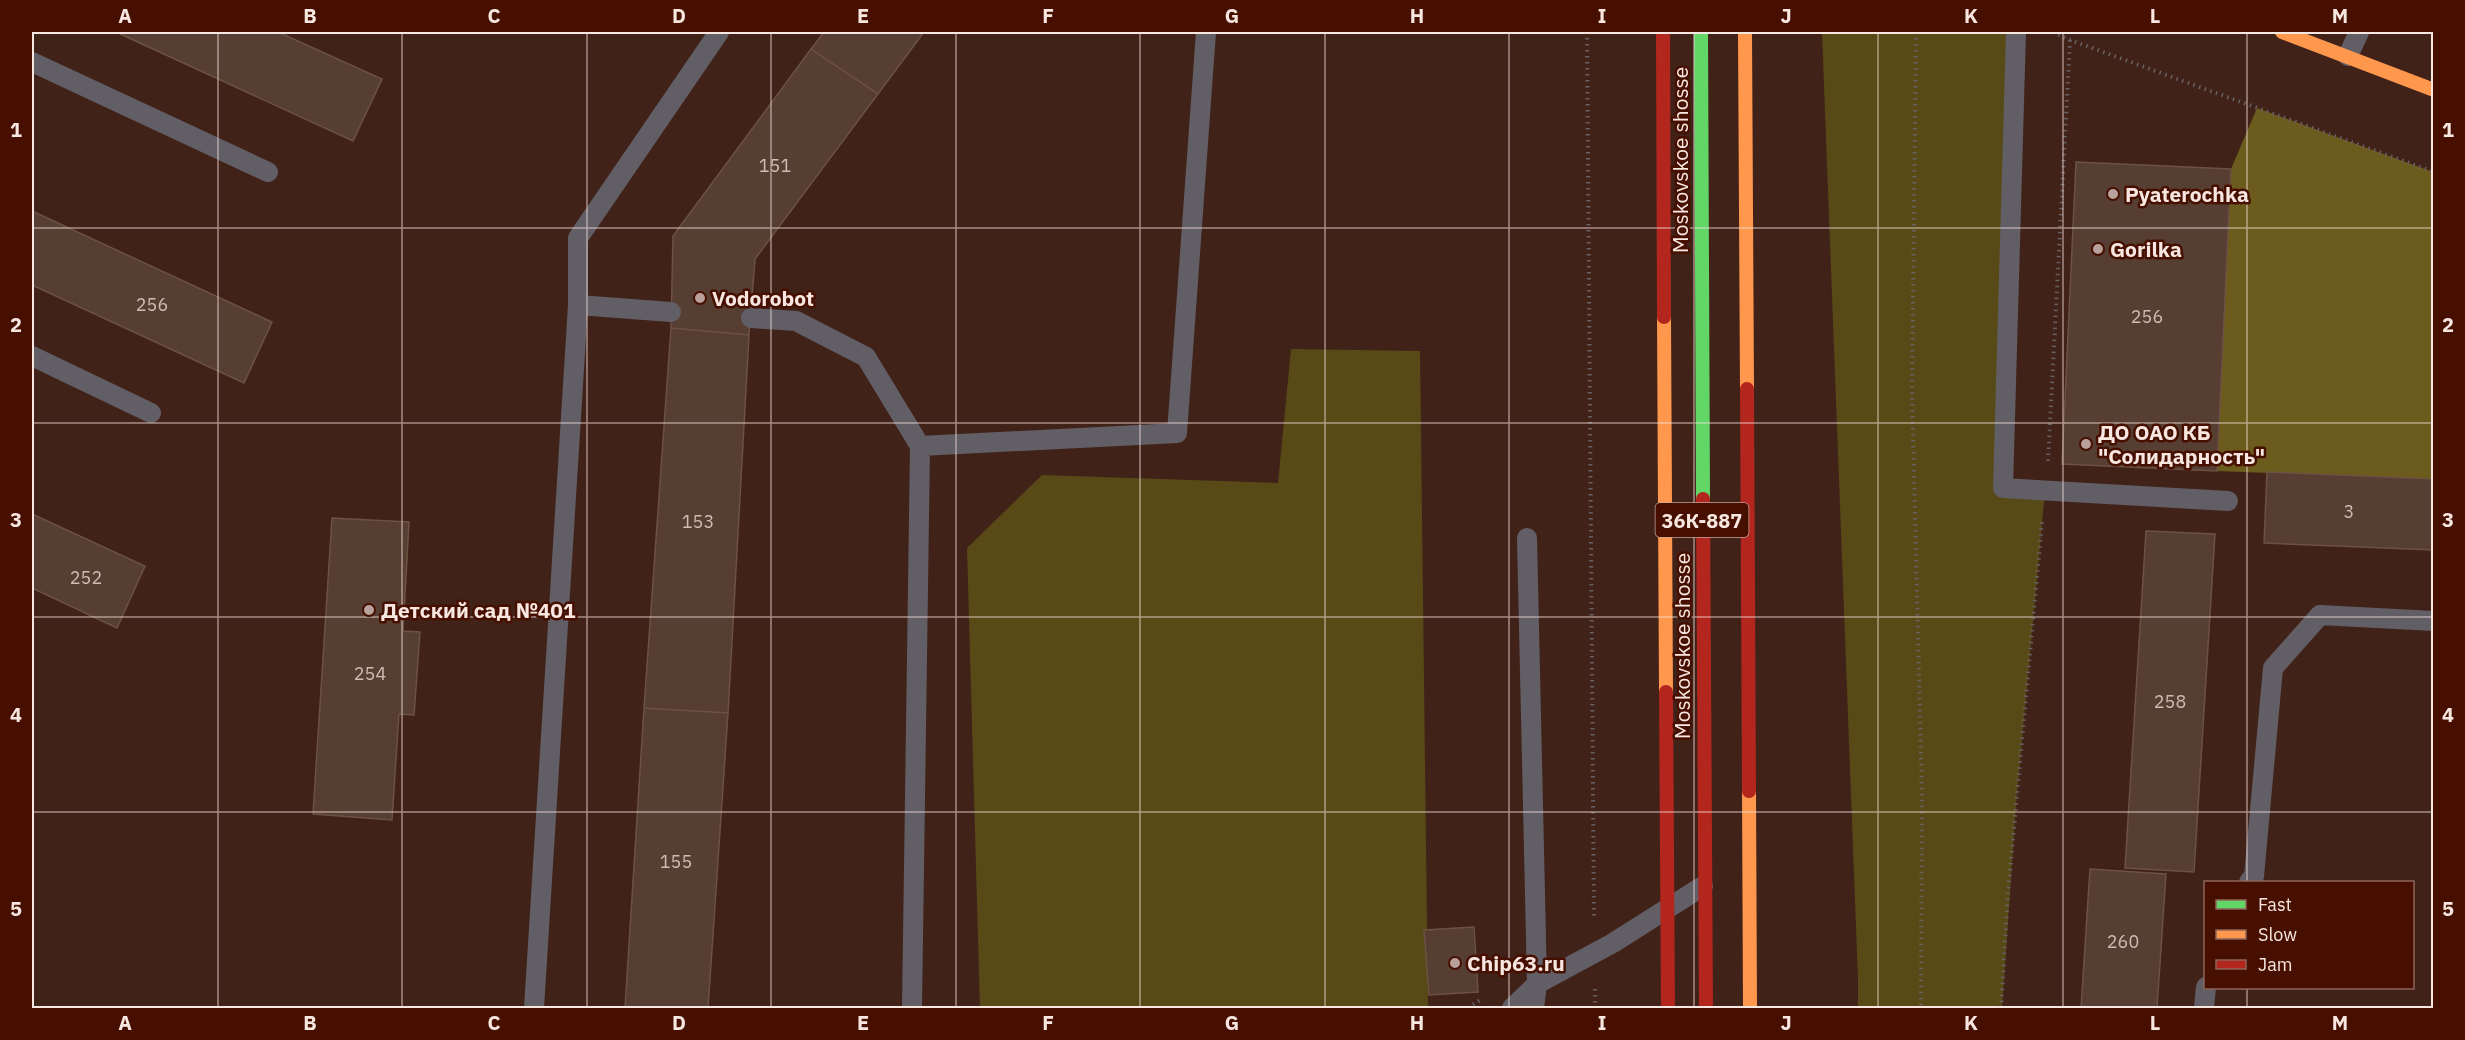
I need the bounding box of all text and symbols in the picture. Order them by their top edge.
text: A [118,2,132,29]
text: B [303,2,317,29]
text: C [487,2,501,29]
text: D [672,2,686,29]
text: E [857,2,869,29]
text: F [1042,2,1054,29]
text: G [1225,2,1239,29]
text: H [1410,2,1424,29]
text: I [1598,2,1606,29]
text: J [1780,2,1792,29]
text: K [1964,2,1978,29]
text: L [2150,2,2160,29]
text: M [2332,2,2348,29]
street label: Moskovskoe shosse [1666,67,1694,253]
text: 1 [10,116,22,143]
text: 1 [2442,116,2454,143]
house number: 151 [759,154,791,177]
place label: Pyaterochka [2125,180,2249,208]
marker: Pyaterochka [2106,187,2120,201]
place label: Gorilka [2110,235,2182,263]
marker: Gorilka [2091,242,2105,256]
place label: Vodorobot [712,284,814,312]
marker: Vodorobot [693,291,707,305]
house number: 256 [136,293,168,316]
house number: 256 [2131,305,2163,328]
text: 2 [10,311,22,338]
text: 2 [2442,311,2454,338]
place label: ДО ОАО КБ "Солидарность" [2098,418,2265,470]
marker: ДО ОАО КБ "Солидарность" [2079,437,2093,451]
house number: 3 [2344,500,2354,523]
road number: 36К-887 [1656,503,1748,537]
text: 3 [10,506,22,533]
text: 3 [2442,506,2454,533]
house number: 153 [682,510,714,533]
street label: Moskovskoe shosse [1668,553,1696,739]
house number: 252 [70,566,102,589]
place label: Детский сад №401 [381,596,576,624]
marker: Детский сад №401 [362,603,376,617]
house number: 254 [354,662,386,685]
house number: 258 [2154,690,2186,713]
text: 4 [10,701,22,728]
text: 4 [2442,701,2454,728]
house number: 155 [660,850,692,873]
legend [2204,881,2414,989]
text: Fast [2258,893,2292,916]
text: 5 [10,895,22,922]
text: 5 [2442,895,2454,922]
text: Slow [2258,923,2297,946]
house number: 260 [2107,930,2139,953]
place label: Chip63.ru [1467,949,1565,977]
text: Jam [2258,953,2293,976]
marker: Chip63.ru [1448,956,1462,970]
text: A [118,1009,132,1036]
text: B [303,1009,317,1036]
text: C [487,1009,501,1036]
text: D [672,1009,686,1036]
text: E [857,1009,869,1036]
text: F [1042,1009,1054,1036]
text: G [1225,1009,1239,1036]
text: H [1410,1009,1424,1036]
text: I [1598,1009,1606,1036]
text: J [1780,1009,1792,1036]
text: K [1964,1009,1978,1036]
text: L [2150,1009,2160,1036]
text: M [2332,1009,2348,1036]

